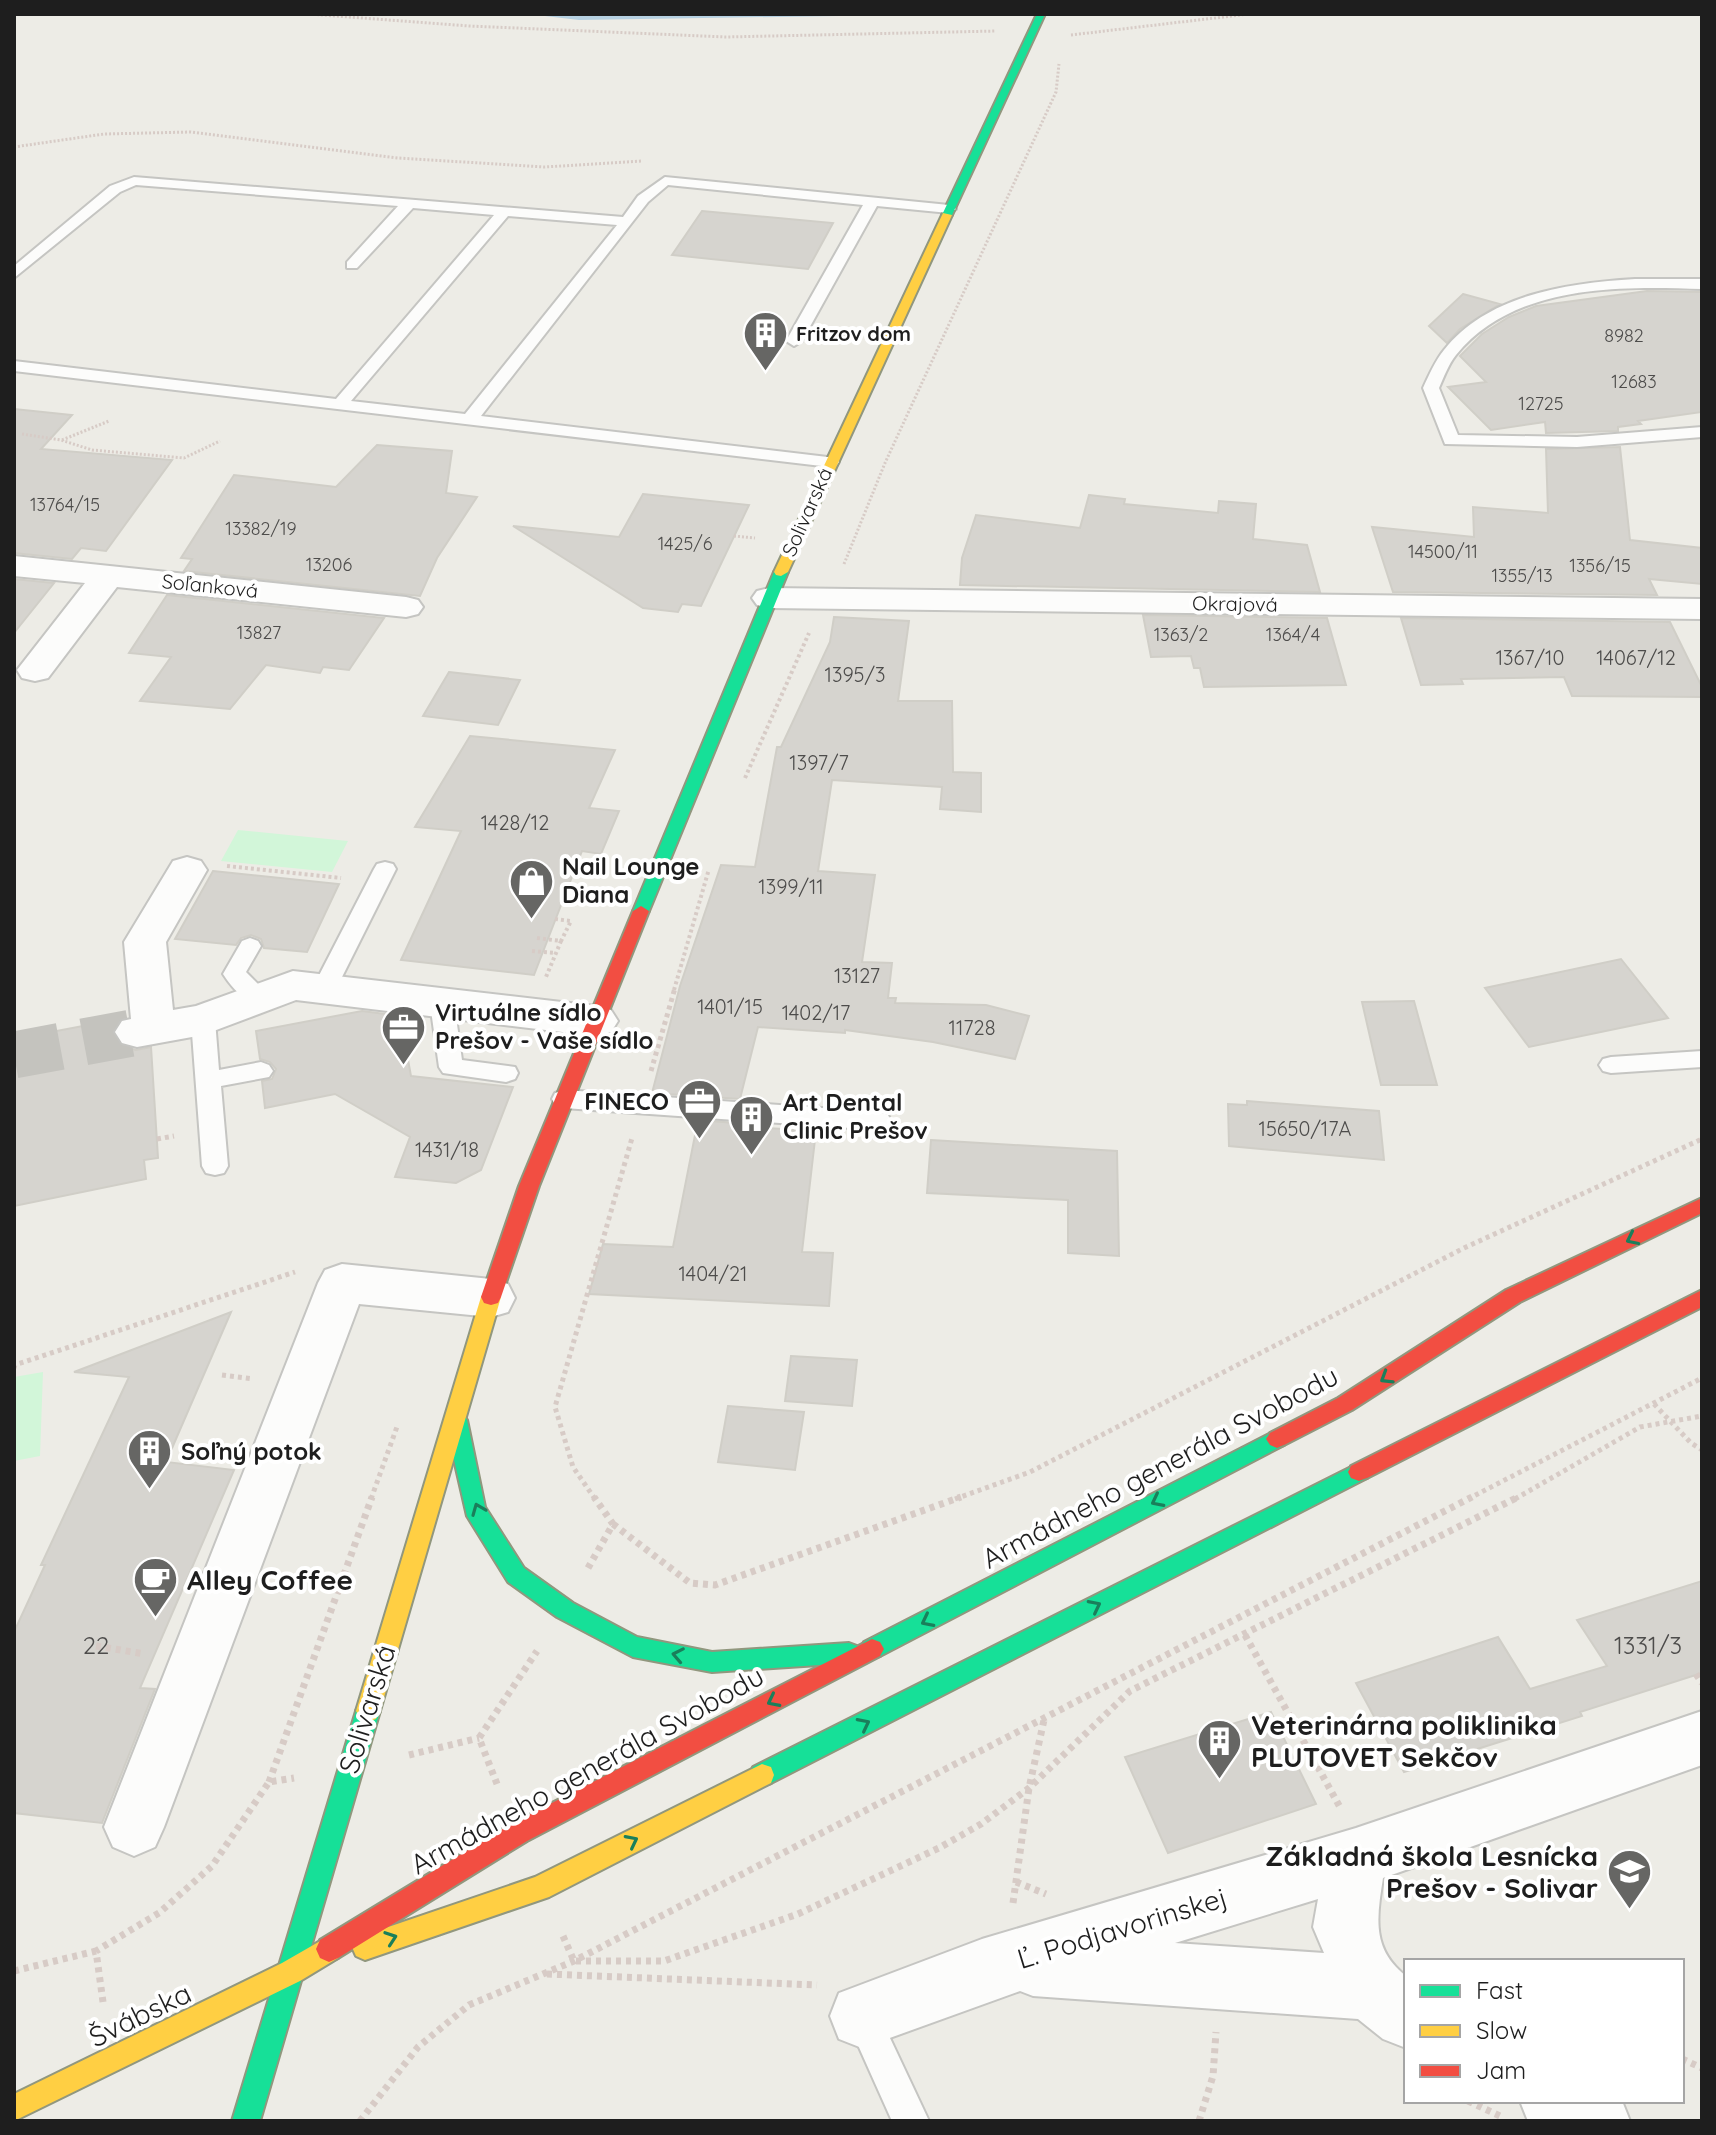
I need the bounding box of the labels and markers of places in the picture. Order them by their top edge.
building icon: Fritzov dom [741,310,789,373]
place label: Fritzov dom [796,321,911,346]
place label: Nail Lounge Diana [562,851,699,909]
shop icon: Nail Lounge Diana [507,857,555,920]
place label: Virtuálne sídlo Prešov - Vaše sídlo [435,997,653,1055]
office icon: Virtuálne sídlo Prešov - Vaše sídlo [380,1003,428,1066]
office icon: FINECO [676,1078,724,1141]
place label: FINECO [584,1086,669,1116]
place label: Art Dental Clinic Prešov [783,1087,928,1145]
building icon: Art Dental Clinic Prešov [728,1093,776,1156]
building icon: Soľný potok [126,1428,174,1491]
place label: Soľný potok [181,1436,322,1466]
cafe icon: Alley Coffee [132,1556,180,1619]
place label: Alley Coffee [187,1562,353,1597]
place label: Veterinárna poliklinika PLUTOVET Sekčov [1251,1707,1557,1774]
building icon: Veterinárna poliklinika PLUTOVET Sekčov [1196,1717,1244,1780]
place label: Základná škola Lesnícka Prešov - Solivar [1265,1838,1598,1905]
school or university icon: Základná škola Lesnícka Prešov - Solivar [1605,1848,1653,1911]

